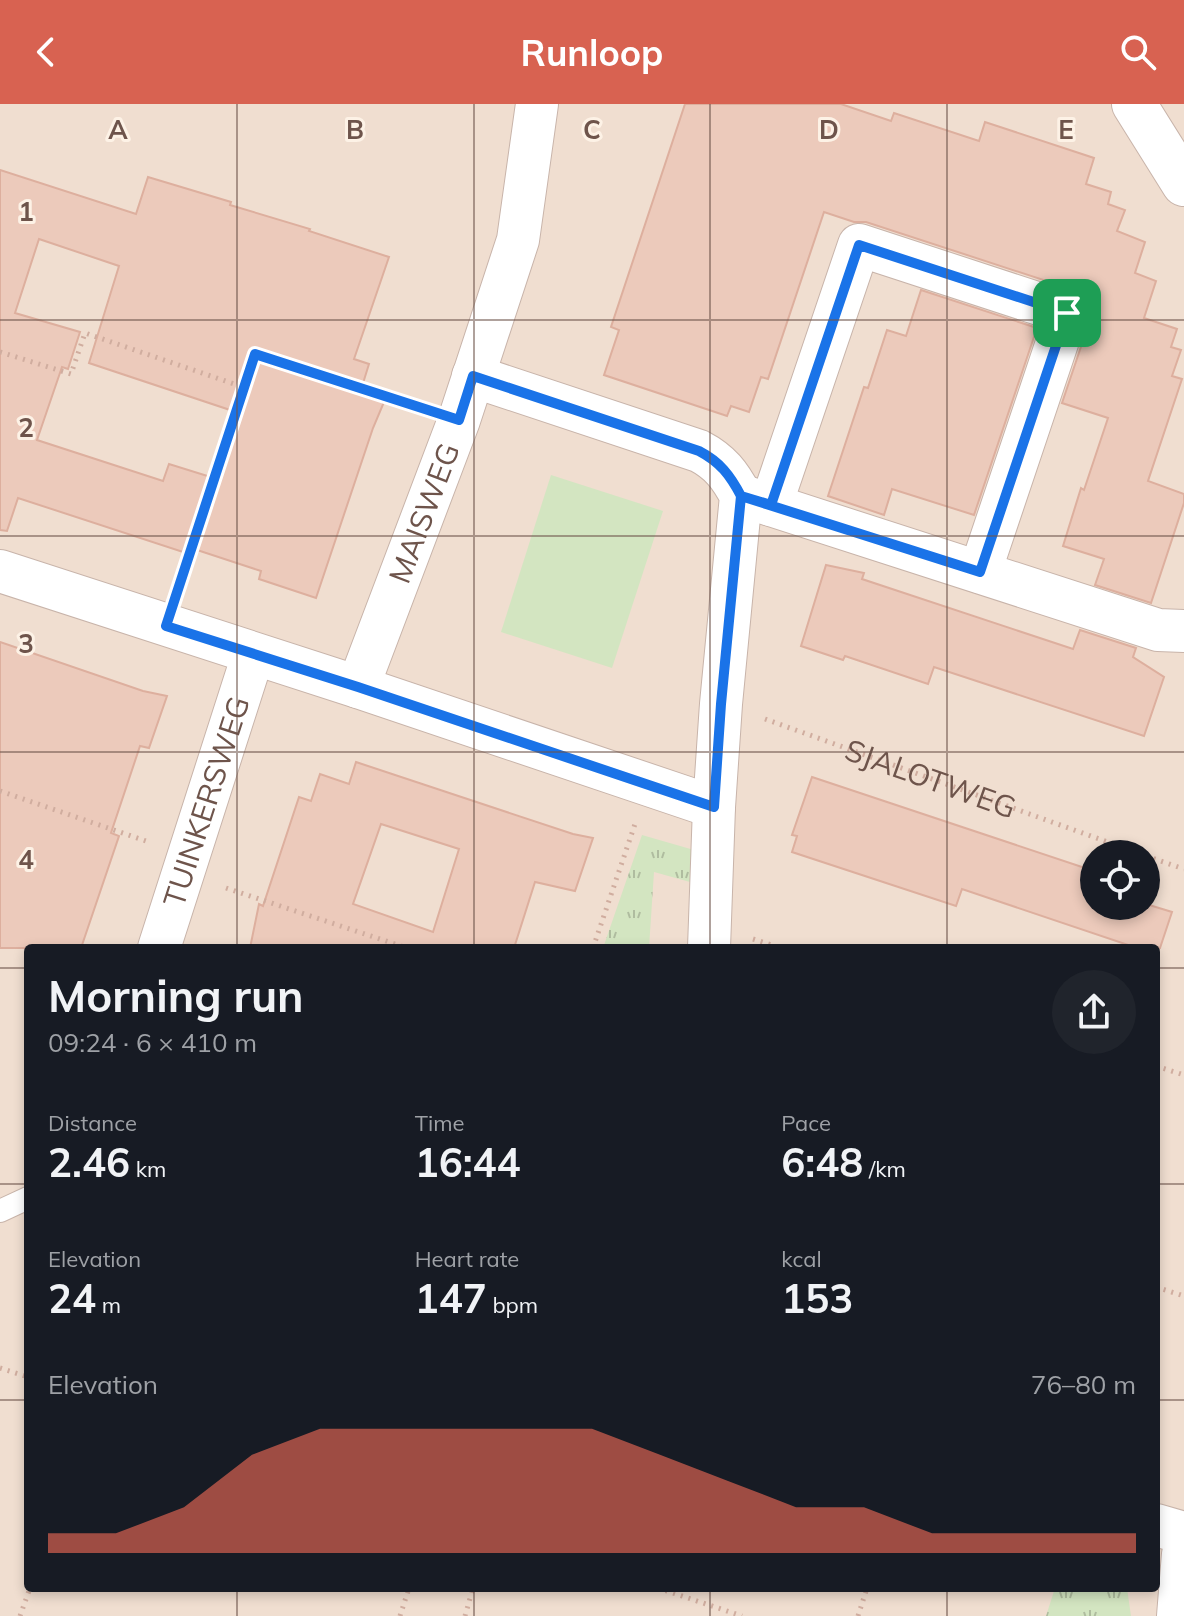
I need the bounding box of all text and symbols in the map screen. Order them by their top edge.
icon: back [24,30,68,74]
text: Runloop [521,30,663,75]
icon: search [1116,30,1160,74]
text: A [108,113,128,146]
text: B [346,113,364,146]
text: C [583,113,601,146]
text: D [819,113,839,146]
text: E [1058,113,1074,146]
text: 1 [18,195,34,228]
pin [1033,279,1101,347]
icon: arrive [1045,291,1089,335]
text: 2 [18,411,34,444]
street label: MAISWEG [380,438,468,588]
text: 3 [18,627,34,660]
street label: TUINKERSWEG [155,691,258,911]
street label: SJALOTWEG [840,730,1021,827]
map controls [1080,840,1160,920]
button: locate [1080,840,1160,920]
text: 4 [18,843,34,876]
text: Morning run [48,968,304,1023]
button: share [1052,970,1136,1054]
text: 09:24 · 6 × 410 m [48,1026,257,1059]
text: Distance [48,1109,137,1137]
text: Time [415,1109,464,1137]
text: Pace [781,1109,831,1137]
text: 2.46 [48,1137,130,1187]
text: 16:44 [415,1137,521,1187]
text: 6:48 [781,1137,863,1187]
text: km [130,1155,166,1183]
text: /km [863,1155,906,1183]
text: Elevation [48,1245,141,1273]
text: Heart rate [415,1245,519,1273]
text: kcal [781,1245,822,1273]
text: 24 [48,1273,96,1323]
text: 147 [415,1273,487,1323]
text: 153 [781,1273,853,1323]
text: m [96,1291,121,1319]
text: bpm [487,1291,538,1319]
text: Elevation [48,1368,158,1401]
text: 76–80 m [1031,1368,1136,1401]

